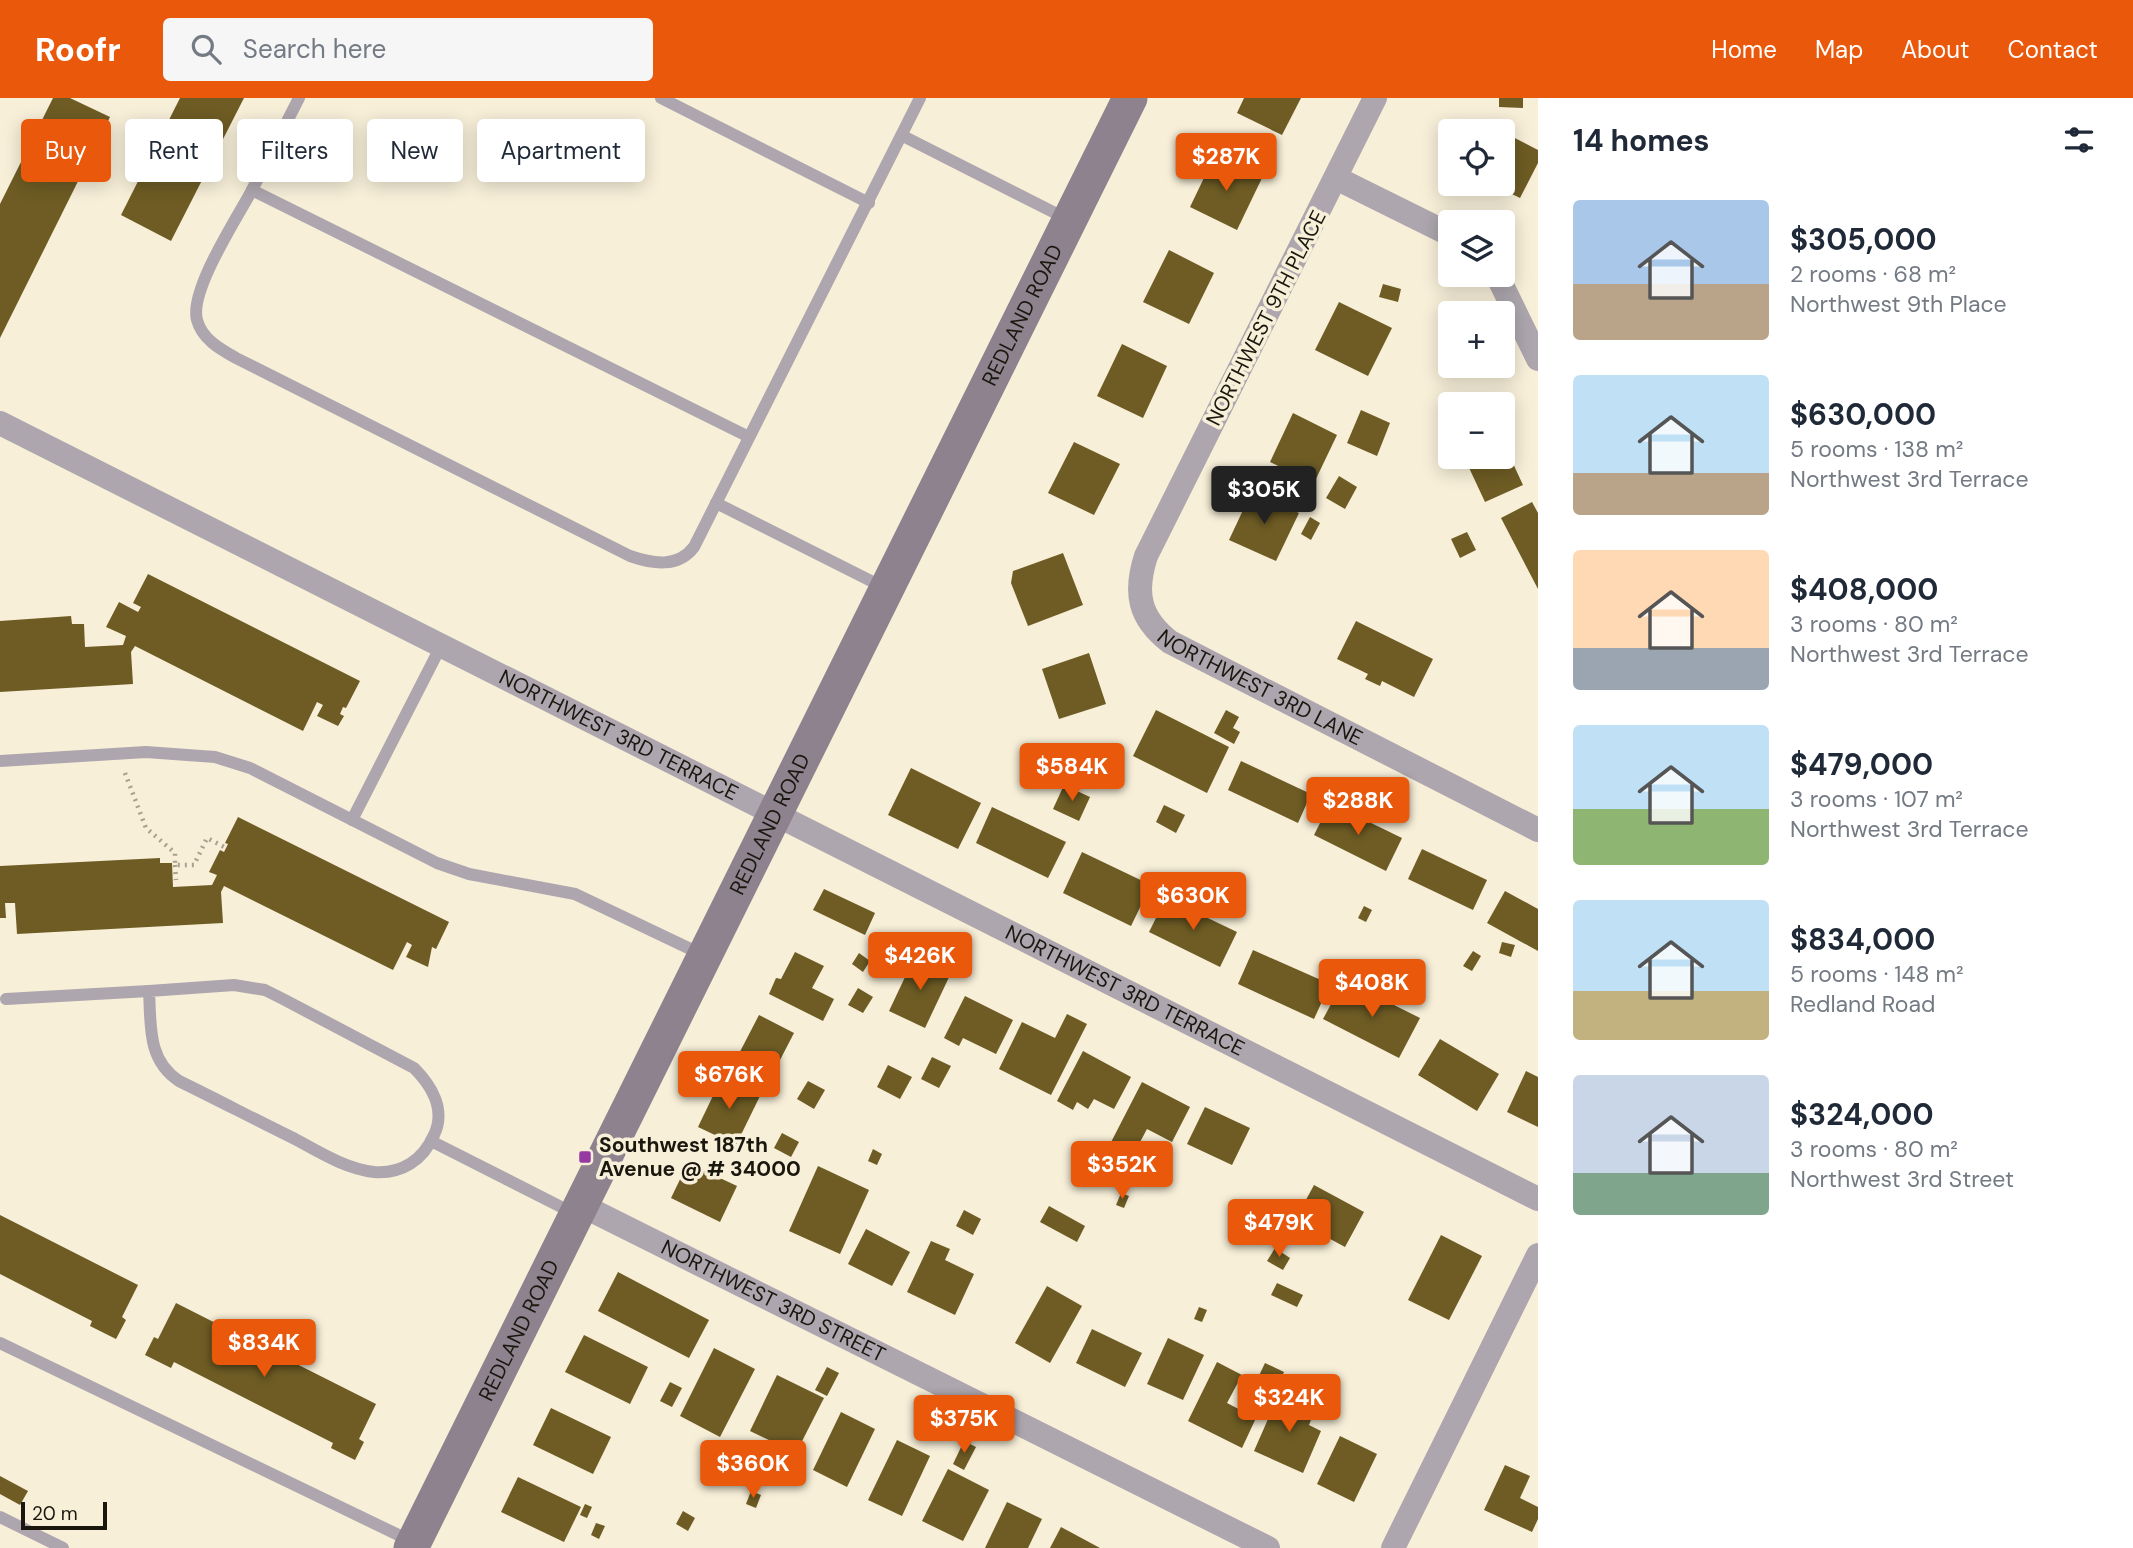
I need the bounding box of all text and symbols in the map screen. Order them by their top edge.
search box [163,18,653,81]
text: Roofr [35,28,121,71]
icon: search [187,30,225,68]
text: Search here [243,32,386,66]
text: Home [1711,34,1777,65]
text: Map [1815,34,1863,65]
text: About [1901,34,1970,65]
text: Contact [2008,34,2098,65]
chip: Buy [21,119,111,182]
chip: Rent [125,119,223,182]
chip: Filters [237,119,353,182]
chip: New [367,119,463,182]
chip: Apartment [477,119,645,182]
map controls [1438,119,1515,469]
button: locate [1438,119,1515,196]
text: 14 homes [1573,121,1710,160]
icon: filters [2060,121,2098,159]
pin: $287K [1177,134,1275,193]
text: $287K [1192,141,1260,171]
street label: NORTHWEST 9TH PLACE [1199,206,1333,430]
button: layers [1438,210,1515,287]
text: $305,000 [1790,220,1937,259]
icon: home [1629,228,1713,312]
street label: REDLAND ROAD [975,240,1069,391]
text: 2 rooms · 68 m² [1790,259,1956,289]
text: Northwest 9th Place [1790,289,2007,319]
button: + [1438,301,1515,378]
button: − [1438,392,1515,469]
text: $630,000 [1790,395,1936,434]
icon: home [1629,403,1713,487]
text: 5 rooms · 138 m² [1790,434,1963,464]
text: Northwest 3rd Terrace [1790,464,2029,494]
pin: $305K [1215,466,1313,526]
text: $305K [1227,474,1301,504]
text: $408,000 [1790,570,1938,609]
icon: home [1629,578,1713,662]
text: 3 rooms · 80 m² [1790,609,1958,639]
street label: NORTHWEST 3RD LANE [1151,623,1367,752]
text: Northwest 3rd Terrace [1790,639,2029,669]
street label: NORTHWEST 3RD TERRACE [494,663,743,807]
pin: $584K [1023,744,1121,803]
text: $479,000 [1790,745,1933,784]
street label: REDLAND ROAD [723,749,817,900]
text: $584K [1036,751,1108,781]
icon: home [1629,753,1713,837]
pin: $288K [1309,778,1407,837]
text: 3 rooms · 107 m² [1790,784,1963,814]
text: $288K [1322,785,1394,815]
text: Northwest 3rd Terrace [1790,814,2029,844]
pin: $630K [1144,872,1242,932]
text: $630K [1156,880,1230,910]
street label: NORTHWEST 3RD TERRACE [1001,919,1249,1063]
text: $834,000 [1790,920,1935,959]
icon: home [1629,928,1713,1012]
pin: $426K [871,932,969,992]
text: $426K [884,940,956,970]
text: 5 rooms · 148 m² [1790,959,1964,989]
pin: $408K [1323,960,1421,1019]
text: $408K [1335,967,1409,997]
text: Redland Road [1790,989,1935,1019]
pin: $676K [680,1052,778,1111]
text: $676K [694,1059,764,1089]
text: $324,000 [1790,1095,1934,1134]
icon: home [1629,1103,1713,1187]
place label: Southwest 187th Avenue @ # 34000 [599,1131,801,1183]
text: 3 rooms · 80 m² [1790,1134,1958,1164]
pin: $352K [1073,1142,1171,1201]
marker: Southwest 187th Avenue @ # 34000 [577,1149,593,1165]
text: $352K [1087,1149,1157,1179]
text: Northwest 3rd Street [1790,1164,2014,1194]
pin: $479K [1230,1200,1328,1259]
text: $479K [1244,1207,1314,1237]
street label: NORTHWEST 3RD STREET [656,1233,890,1369]
street label: REDLAND ROAD [472,1255,566,1406]
pin: $834K [215,1320,313,1379]
text: $834K [228,1327,300,1357]
pin: $324K [1240,1374,1338,1434]
text: $324K [1254,1382,1324,1412]
pin: $375K [915,1396,1013,1455]
text: $375K [930,1403,998,1433]
pin: $360K [704,1440,802,1500]
text: $360K [716,1448,790,1478]
scale bar [21,1499,107,1531]
text: 20 m [32,1501,78,1526]

